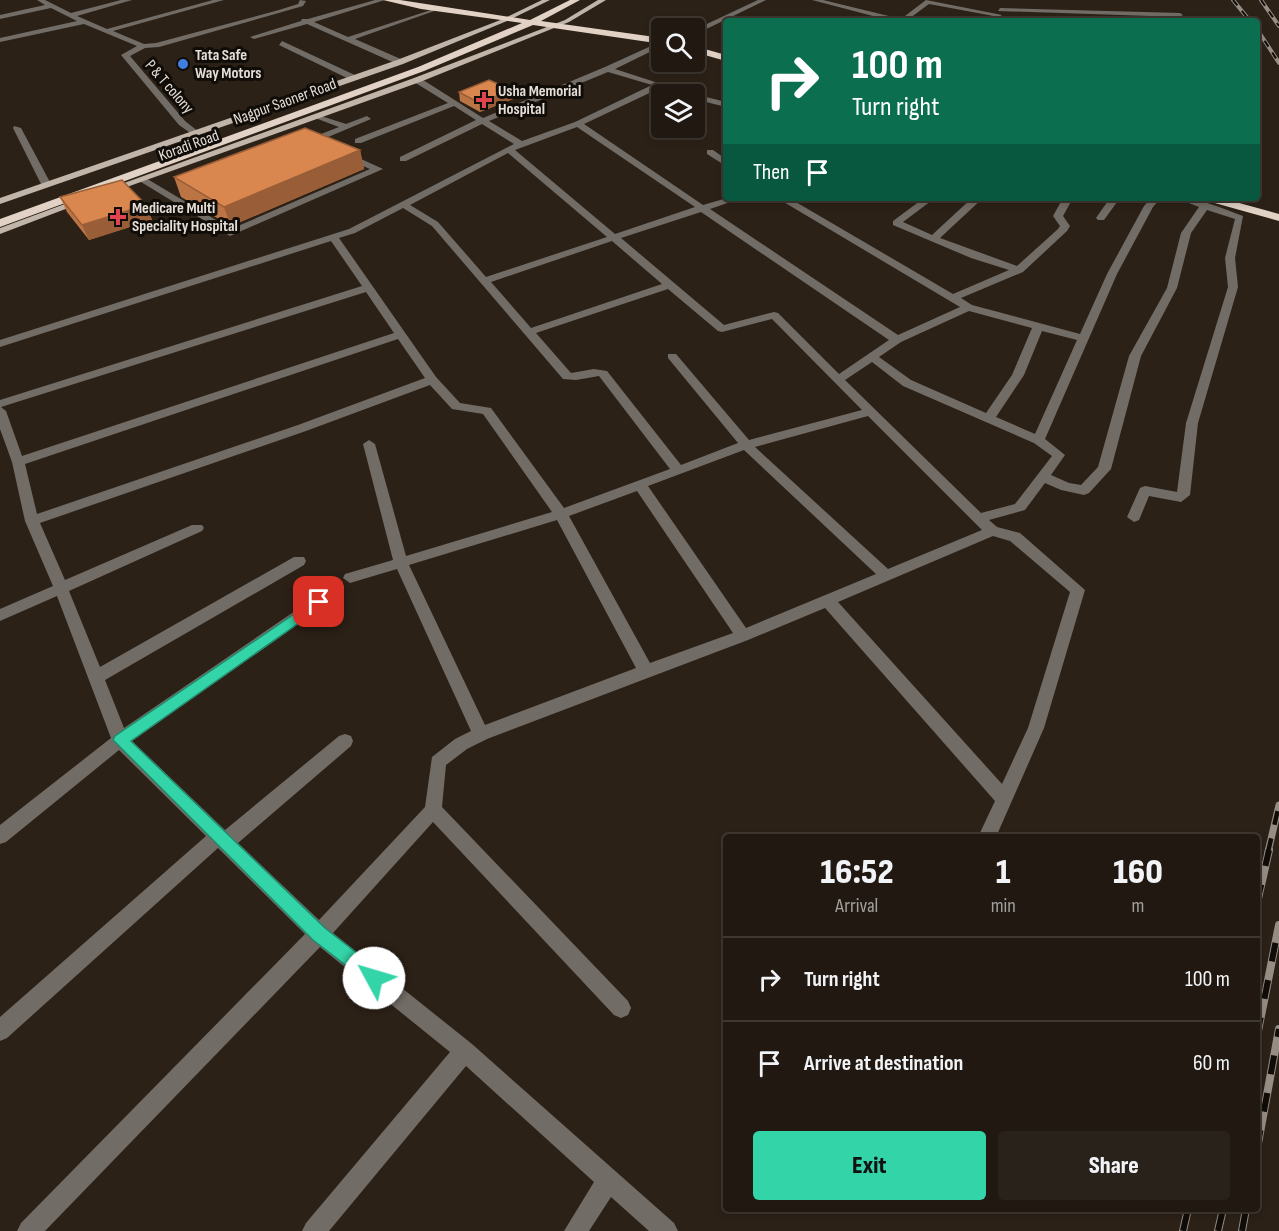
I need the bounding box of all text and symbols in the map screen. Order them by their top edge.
map controls [651,18,705,138]
button: search [651,18,705,72]
text: 100 m [852,40,943,91]
icon: right [753,42,831,120]
place label: Tata Safe Way Motors [195,46,262,83]
street label: P & T colony [141,56,197,118]
marker: Tata Safe Way Motors [176,57,190,71]
street label: Nagpur Saoner Road [231,75,339,129]
place label: Usha Memorial Hospital [498,82,581,119]
button: layers [651,84,705,138]
marker: Usha Memorial Hospital [475,91,493,109]
text: Turn right [852,91,939,123]
street label: Koradi Road [156,126,222,166]
icon: arrive [801,156,834,189]
text: Then [753,159,789,186]
place label: Medicare Multi Speciality Hospital [132,199,238,236]
marker: Medicare Multi Speciality Hospital [109,208,127,226]
pin [293,576,344,627]
icon: arrive [302,585,335,618]
text: 16:52 [820,851,894,894]
text: 1 [996,851,1011,894]
text: 160 [1113,851,1163,894]
text: Arrival [835,894,878,918]
text: min [991,894,1016,918]
text: m [1131,894,1144,918]
position arrow [342,946,406,1010]
icon: right [753,963,786,996]
text: Turn right [804,966,880,993]
text: 100 m [1185,966,1230,993]
icon: arrive [753,1047,786,1080]
text: Arrive at destination [804,1050,963,1077]
text: 60 m [1193,1050,1230,1077]
button: Exit [753,1131,986,1200]
button: Share [998,1131,1230,1200]

